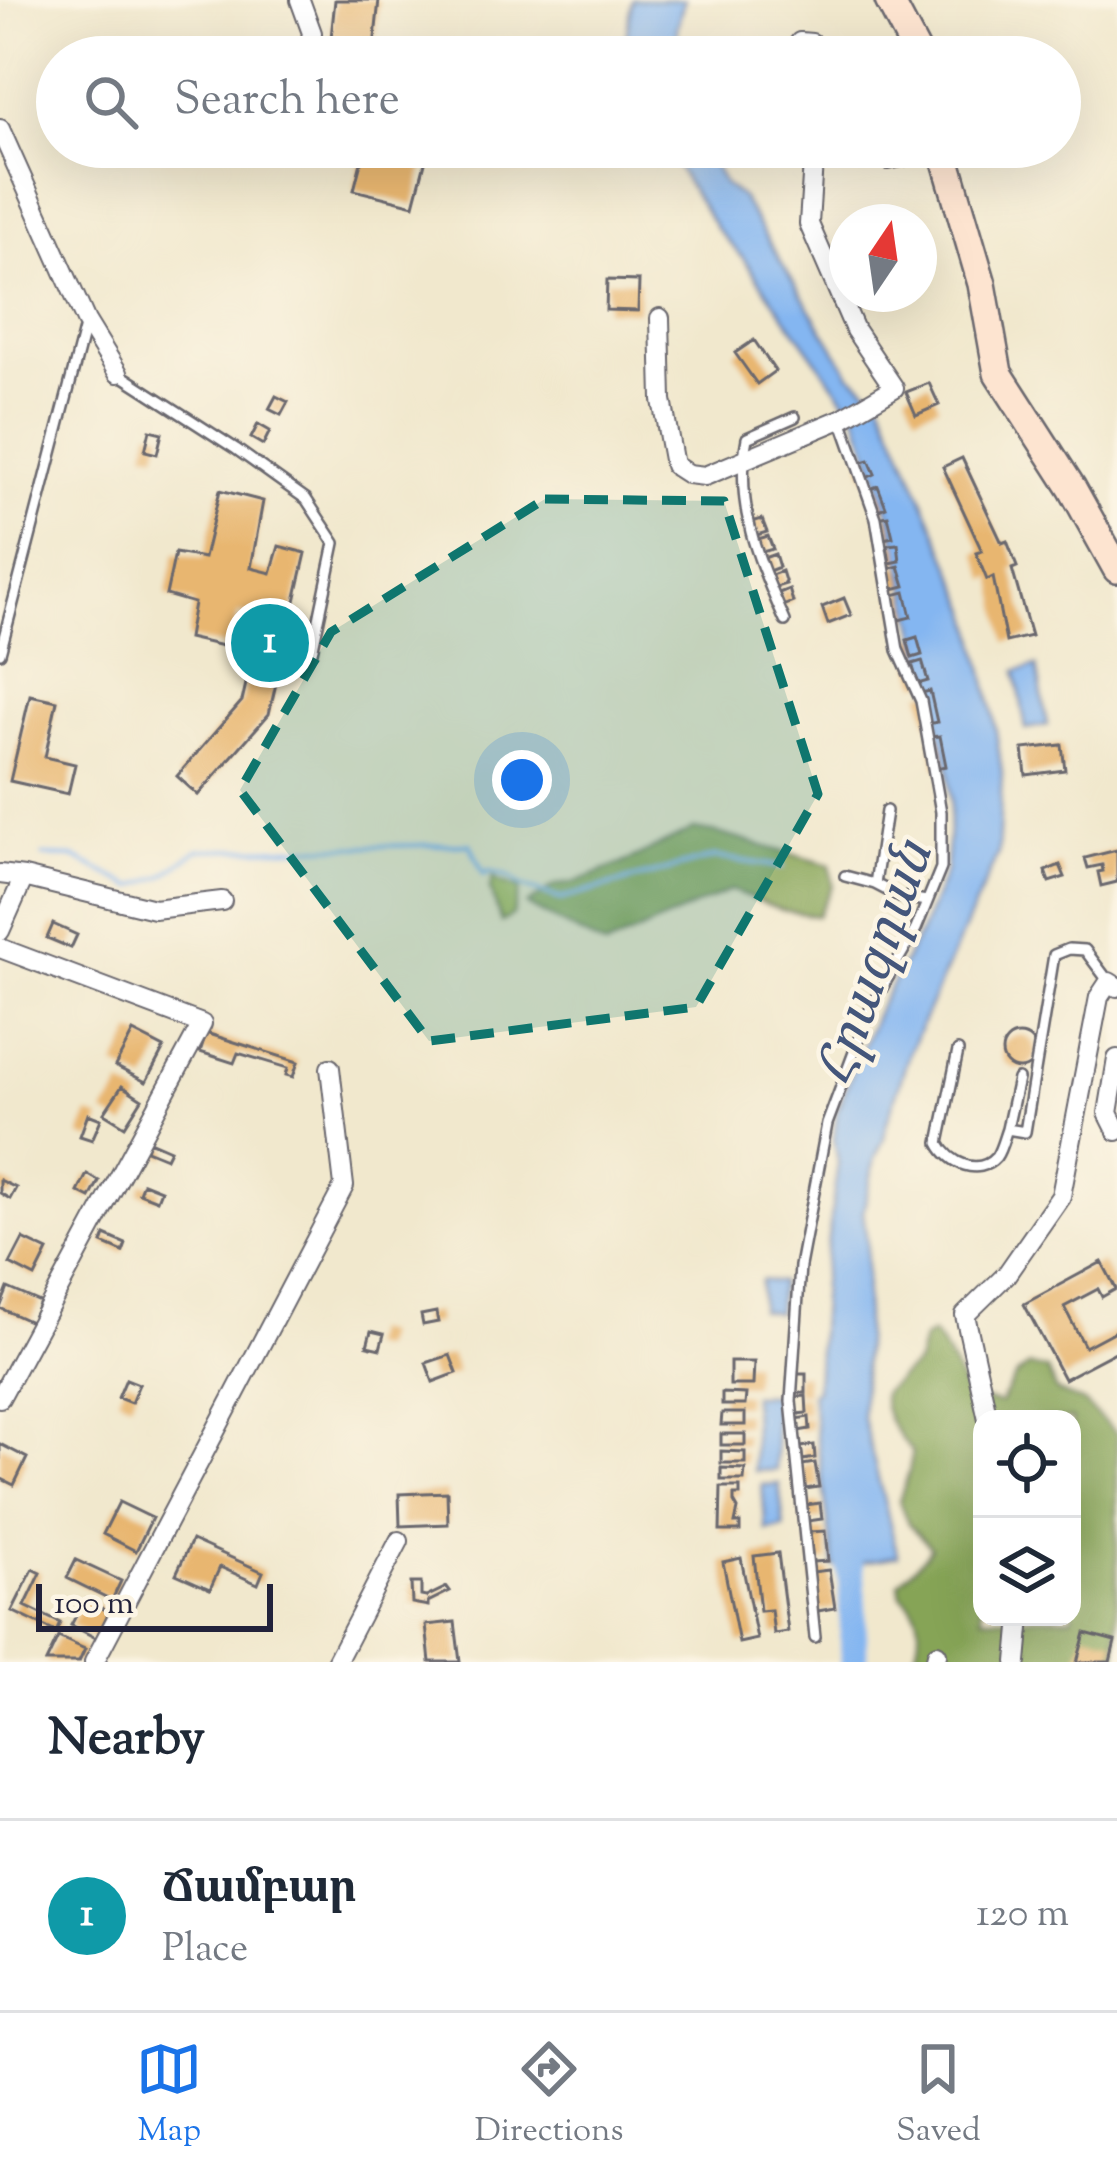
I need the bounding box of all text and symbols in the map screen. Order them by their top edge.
search box [36,36,1081,168]
icon: search [78,69,144,135]
text: Search here [174,70,400,135]
north arrow [829,204,937,312]
pin: 1 [231,598,309,688]
your location [492,750,552,810]
water label: Հրազդան [800,831,957,1097]
map controls [973,1410,1081,1626]
button: locate [973,1410,1081,1518]
button: layers [973,1518,1081,1626]
scale bar [36,1578,273,1631]
text: 100 m [54,1581,134,1629]
text: Nearby [48,1704,205,1777]
text: Ճամբար [162,1858,356,1923]
text: 1 [80,1888,94,1944]
text: 120 m [976,1888,1069,1944]
text: Place [162,1923,248,1979]
tab: Map [136,2036,202,2156]
tab: Directions [475,2036,624,2156]
tab: Saved [896,2036,981,2156]

